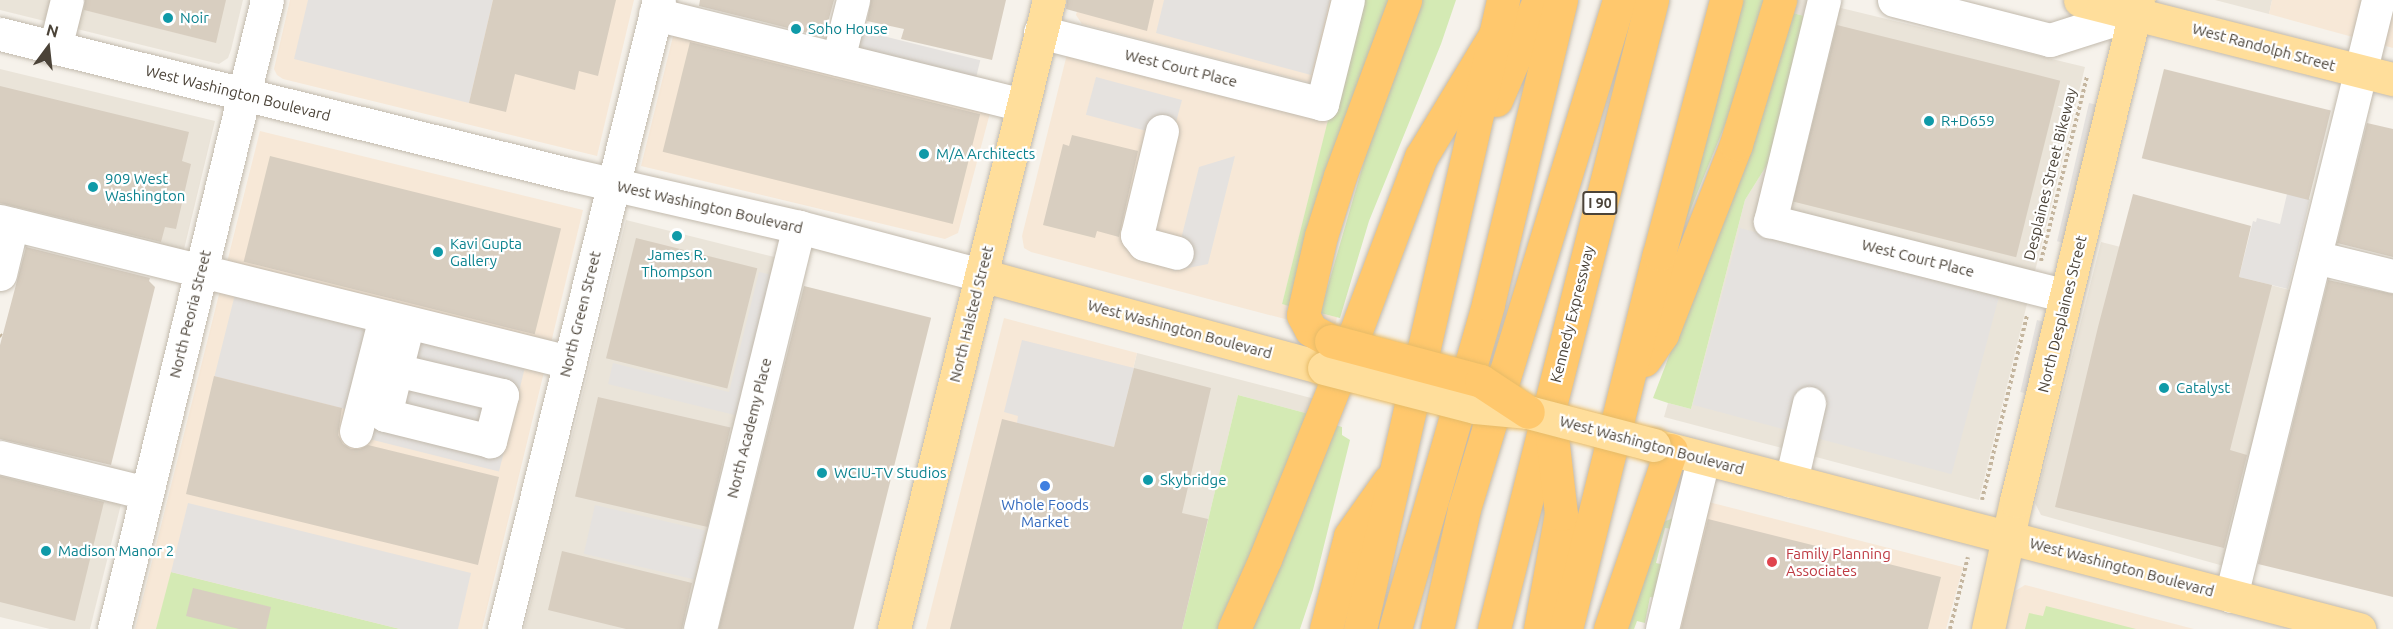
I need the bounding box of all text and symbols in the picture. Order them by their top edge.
place label: Noir [180,9,209,27]
marker: Noir [161,11,175,25]
north arrow [18,18,78,78]
street label: West Randolph Street [2190,19,2338,75]
text: N [45,20,61,41]
place label: Soho House [808,20,888,38]
marker: Soho House [789,22,803,36]
street label: West Court Place [1123,45,1239,91]
street label: West Washington Boulevard [144,61,332,125]
street label: Desplaines Street Bikeway [2020,86,2080,262]
place label: R+D659 [1941,112,1995,130]
marker: R+D659 [1922,114,1936,128]
place label: M/A Architects [936,145,1035,163]
marker: M/A Architects [917,147,931,161]
place label: 909 West Washington [105,169,185,204]
street label: West Washington Boulevard [615,177,805,237]
marker: 909 West Washington [86,180,100,194]
road number: I 90 [1582,192,1618,214]
marker: James R. Thompson [670,229,684,243]
place label: Kavi Gupta Gallery [450,234,522,269]
street label: North Desplaines Street [2034,234,2090,394]
street label: West Court Place [1860,235,1976,281]
street label: North Halsted Street [945,244,997,384]
street label: Kennedy Expressway [1546,244,1598,384]
marker: Kavi Gupta Gallery [431,245,445,259]
place label: James R. Thompson [641,245,713,280]
street label: North Peoria Street [165,248,215,380]
street label: North Green Street [556,249,604,379]
street label: West Washington Boulevard [1086,296,1274,362]
street label: North Academy Place [723,356,775,500]
place label: Catalyst [2176,379,2230,397]
marker: Catalyst [2157,381,2171,395]
street label: West Washington Boulevard [1558,412,1746,478]
place label: WCIU-TV Studios [834,464,947,482]
marker: WCIU-TV Studios [815,466,829,480]
place label: Skybridge [1160,471,1226,489]
marker: Skybridge [1141,473,1155,487]
marker: Whole Foods Market [1038,479,1052,493]
place label: Whole Foods Market [1001,495,1089,530]
street label: West Washington Boulevard [2028,534,2216,600]
place label: Madison Manor 2 [58,542,174,560]
marker: Madison Manor 2 [39,544,53,558]
place label: Family Planning Associates [1786,544,1891,579]
marker: Family Planning Associates [1763,553,1781,571]

